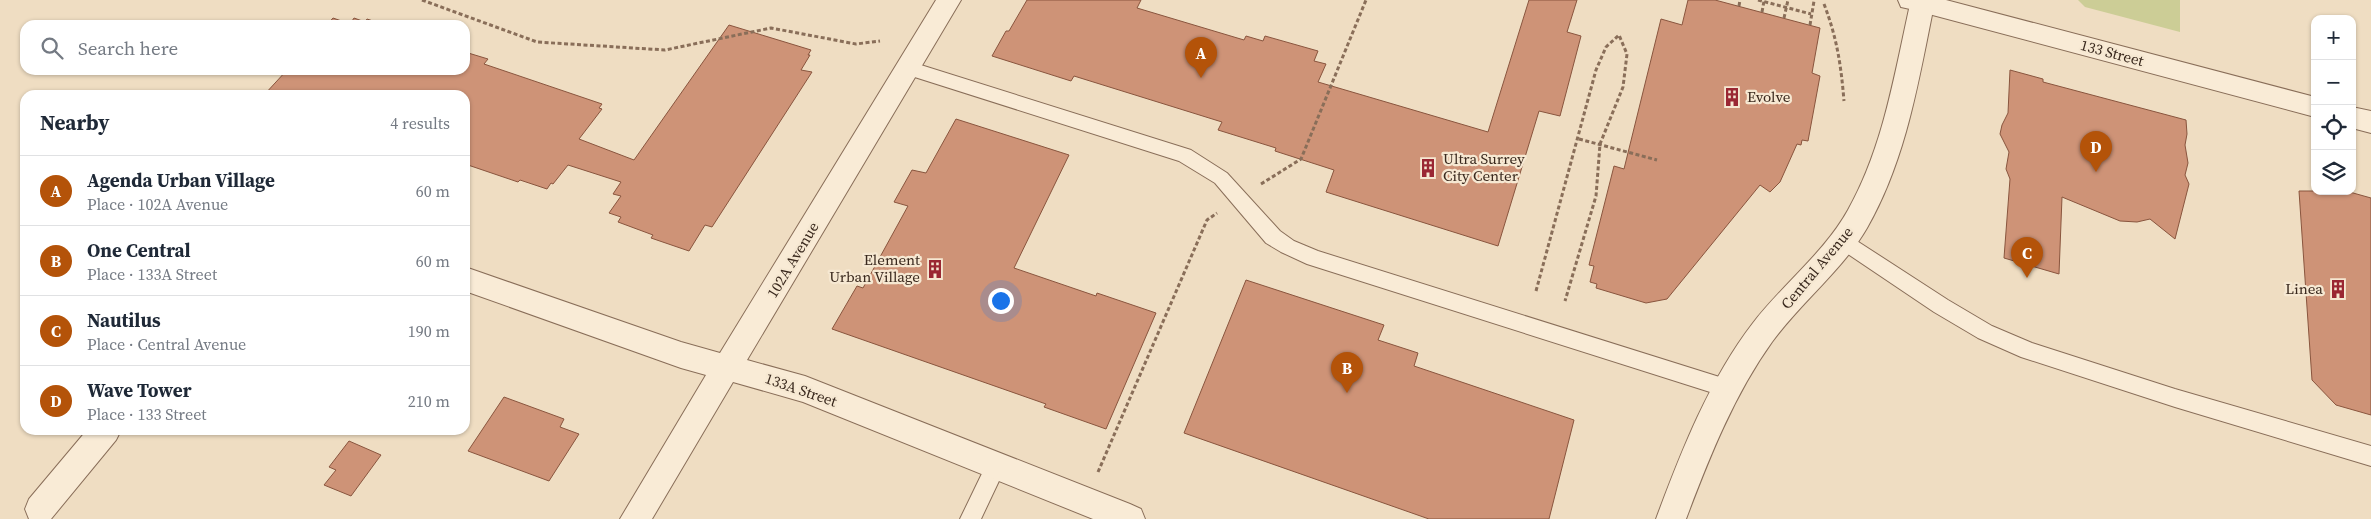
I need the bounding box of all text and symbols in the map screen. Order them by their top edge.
map controls [2311,15,2356,195]
button: + [2311,15,2356,60]
search box [20,20,470,75]
icon: search [38,34,66,62]
street label: 133 Street [2078,34,2146,71]
text: Search here [78,35,178,61]
pin: A [1185,37,1217,78]
button: − [2311,60,2356,105]
building icon: Evolve [1721,86,1743,108]
place label: Evolve [1747,86,1791,107]
button: locate [2311,105,2356,150]
text: Nearby [40,108,110,137]
text: 4 results [390,112,450,134]
pin: D [2080,131,2112,172]
place label: Ultra Surrey City Center [1443,148,1525,186]
button: layers [2311,150,2356,195]
building icon: Ultra Surrey City Center [1417,157,1439,179]
text: Agenda Urban Village [87,167,275,193]
text: A [51,180,61,202]
text: 60 m [416,180,450,202]
text: Place · 102A Avenue [87,193,228,215]
street label: 102A Avenue [762,218,824,302]
street label: Central Avenue [1776,222,1858,314]
text: One Central [87,237,191,263]
pin: C [2011,237,2043,278]
place label: Element Urban Village [829,249,920,287]
text: B [51,250,61,272]
text: 60 m [416,250,450,272]
building icon: Element Urban Village [924,258,946,280]
text: Place · 133A Street [87,263,217,285]
place label: Linea [2285,278,2323,299]
building icon: Linea [2327,278,2349,300]
your location [988,288,1014,314]
text: Nautilus [87,307,161,333]
text: C [51,320,61,342]
text: 190 m [408,320,450,342]
text: Place · Central Avenue [87,333,246,355]
pin: B [1331,352,1363,393]
street label: 133A Street [762,367,840,412]
text: Wave Tower [87,377,192,403]
text: D [50,390,62,412]
text: 210 m [408,390,450,412]
text: Place · 133 Street [87,403,207,425]

